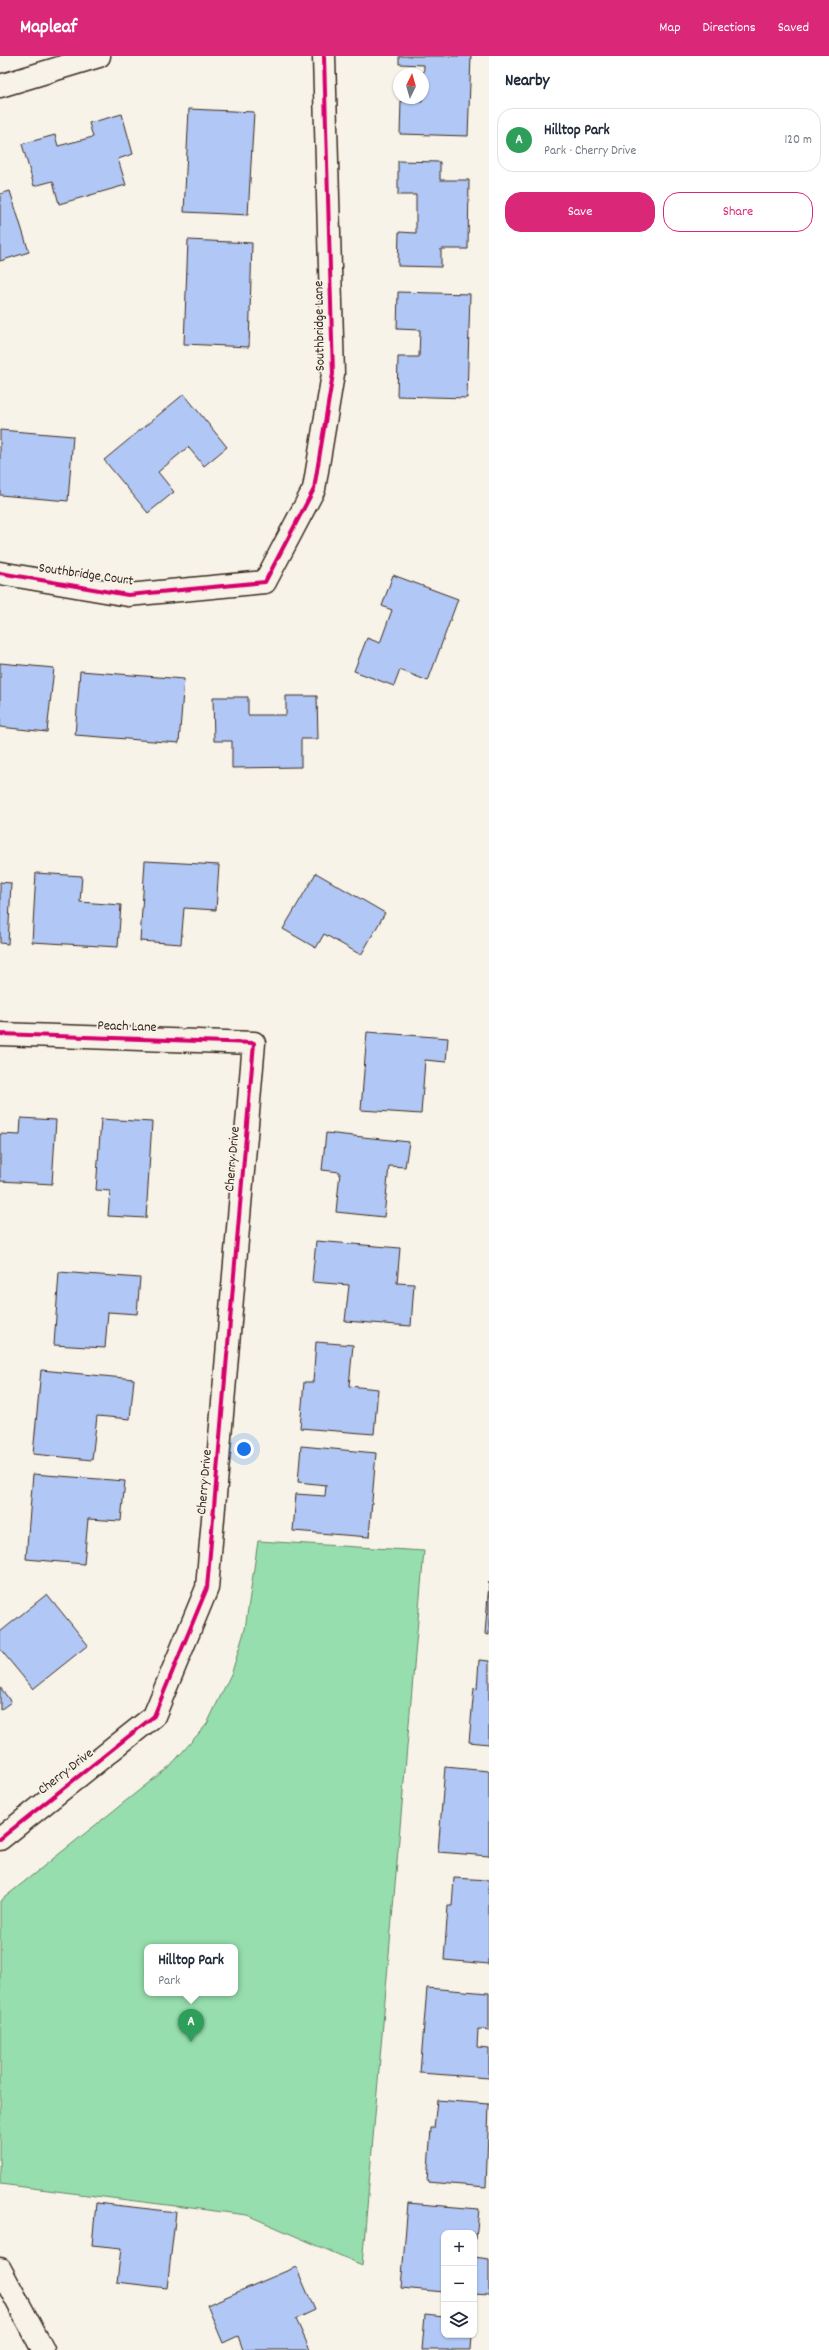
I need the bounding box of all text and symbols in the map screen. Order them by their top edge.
text: Mapleaf [20,15,77,42]
text: Map [659,18,681,38]
text: Directions [703,18,756,38]
text: Saved [778,18,809,38]
north arrow [393,68,429,104]
text: Nearby [505,70,549,94]
text: Hilltop Park [544,120,610,142]
text: A [515,131,523,150]
text: 120 m [784,131,812,150]
text: Park · Cherry Drive [544,142,636,161]
button: Save [505,192,655,232]
button: Share [663,192,813,232]
street label: Southbridge Lane [309,280,331,372]
street label: Southbridge Court [37,558,135,592]
street label: Peach Lane [97,1016,157,1038]
street label: Cherry Drive [220,1125,246,1193]
your location [234,1439,254,1459]
street label: Cherry Drive [192,1448,218,1516]
street label: Cherry Drive [34,1744,98,1800]
popup [144,1944,238,1996]
text: Hilltop Park [158,1950,224,1972]
text: Park [158,1972,180,1991]
pin: A [178,2009,204,2042]
map controls [441,2230,477,2338]
button: + [441,2230,477,2266]
button: − [441,2266,477,2302]
button: layers [441,2302,477,2338]

